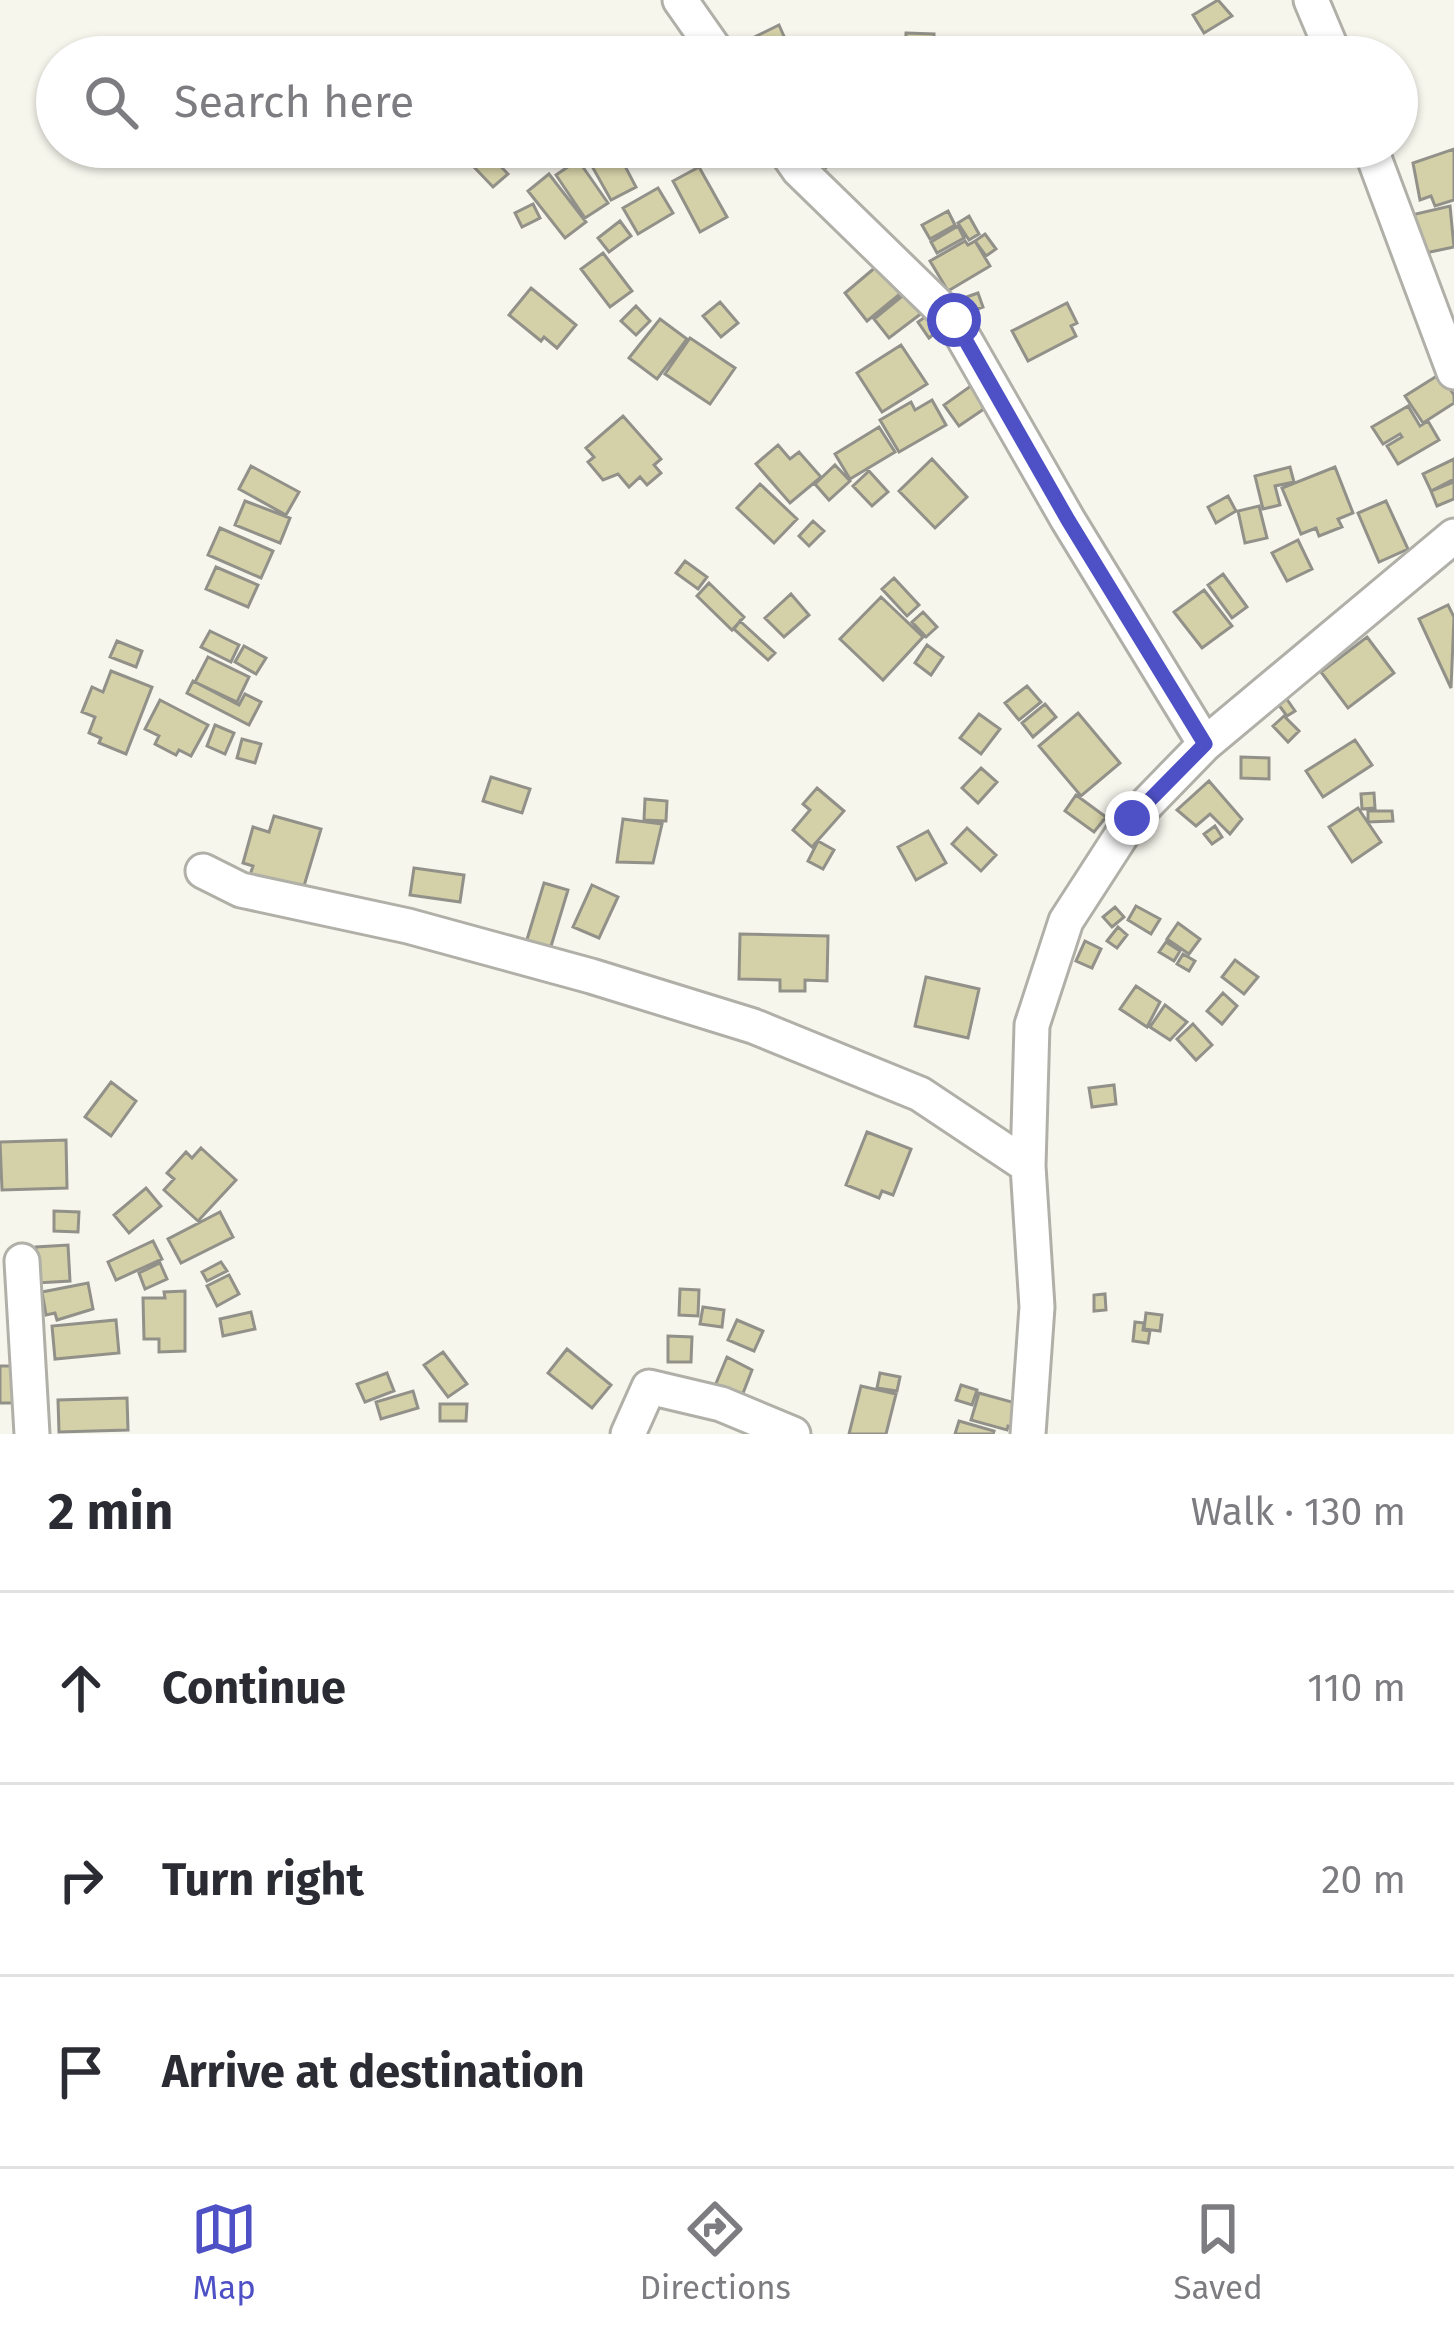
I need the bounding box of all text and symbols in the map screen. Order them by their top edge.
search box [36,36,1418,168]
icon: search [78,69,144,135]
text: Search here [174,75,414,129]
route start [927,293,981,347]
route end [1105,791,1159,845]
text: 2 min [48,1481,173,1543]
text: Walk · 130 m [1191,1489,1406,1535]
icon: ahead [48,1655,114,1721]
text: Continue [162,1661,346,1715]
text: 110 m [1307,1665,1406,1711]
icon: right [48,1847,114,1913]
text: Turn right [162,1853,364,1907]
text: 20 m [1321,1857,1406,1903]
icon: arrive [48,2039,114,2105]
text: Arrive at destination [162,2045,585,2099]
tab: Map [191,2196,257,2308]
tab: Directions [640,2196,791,2308]
tab: Saved [1173,2196,1263,2308]

